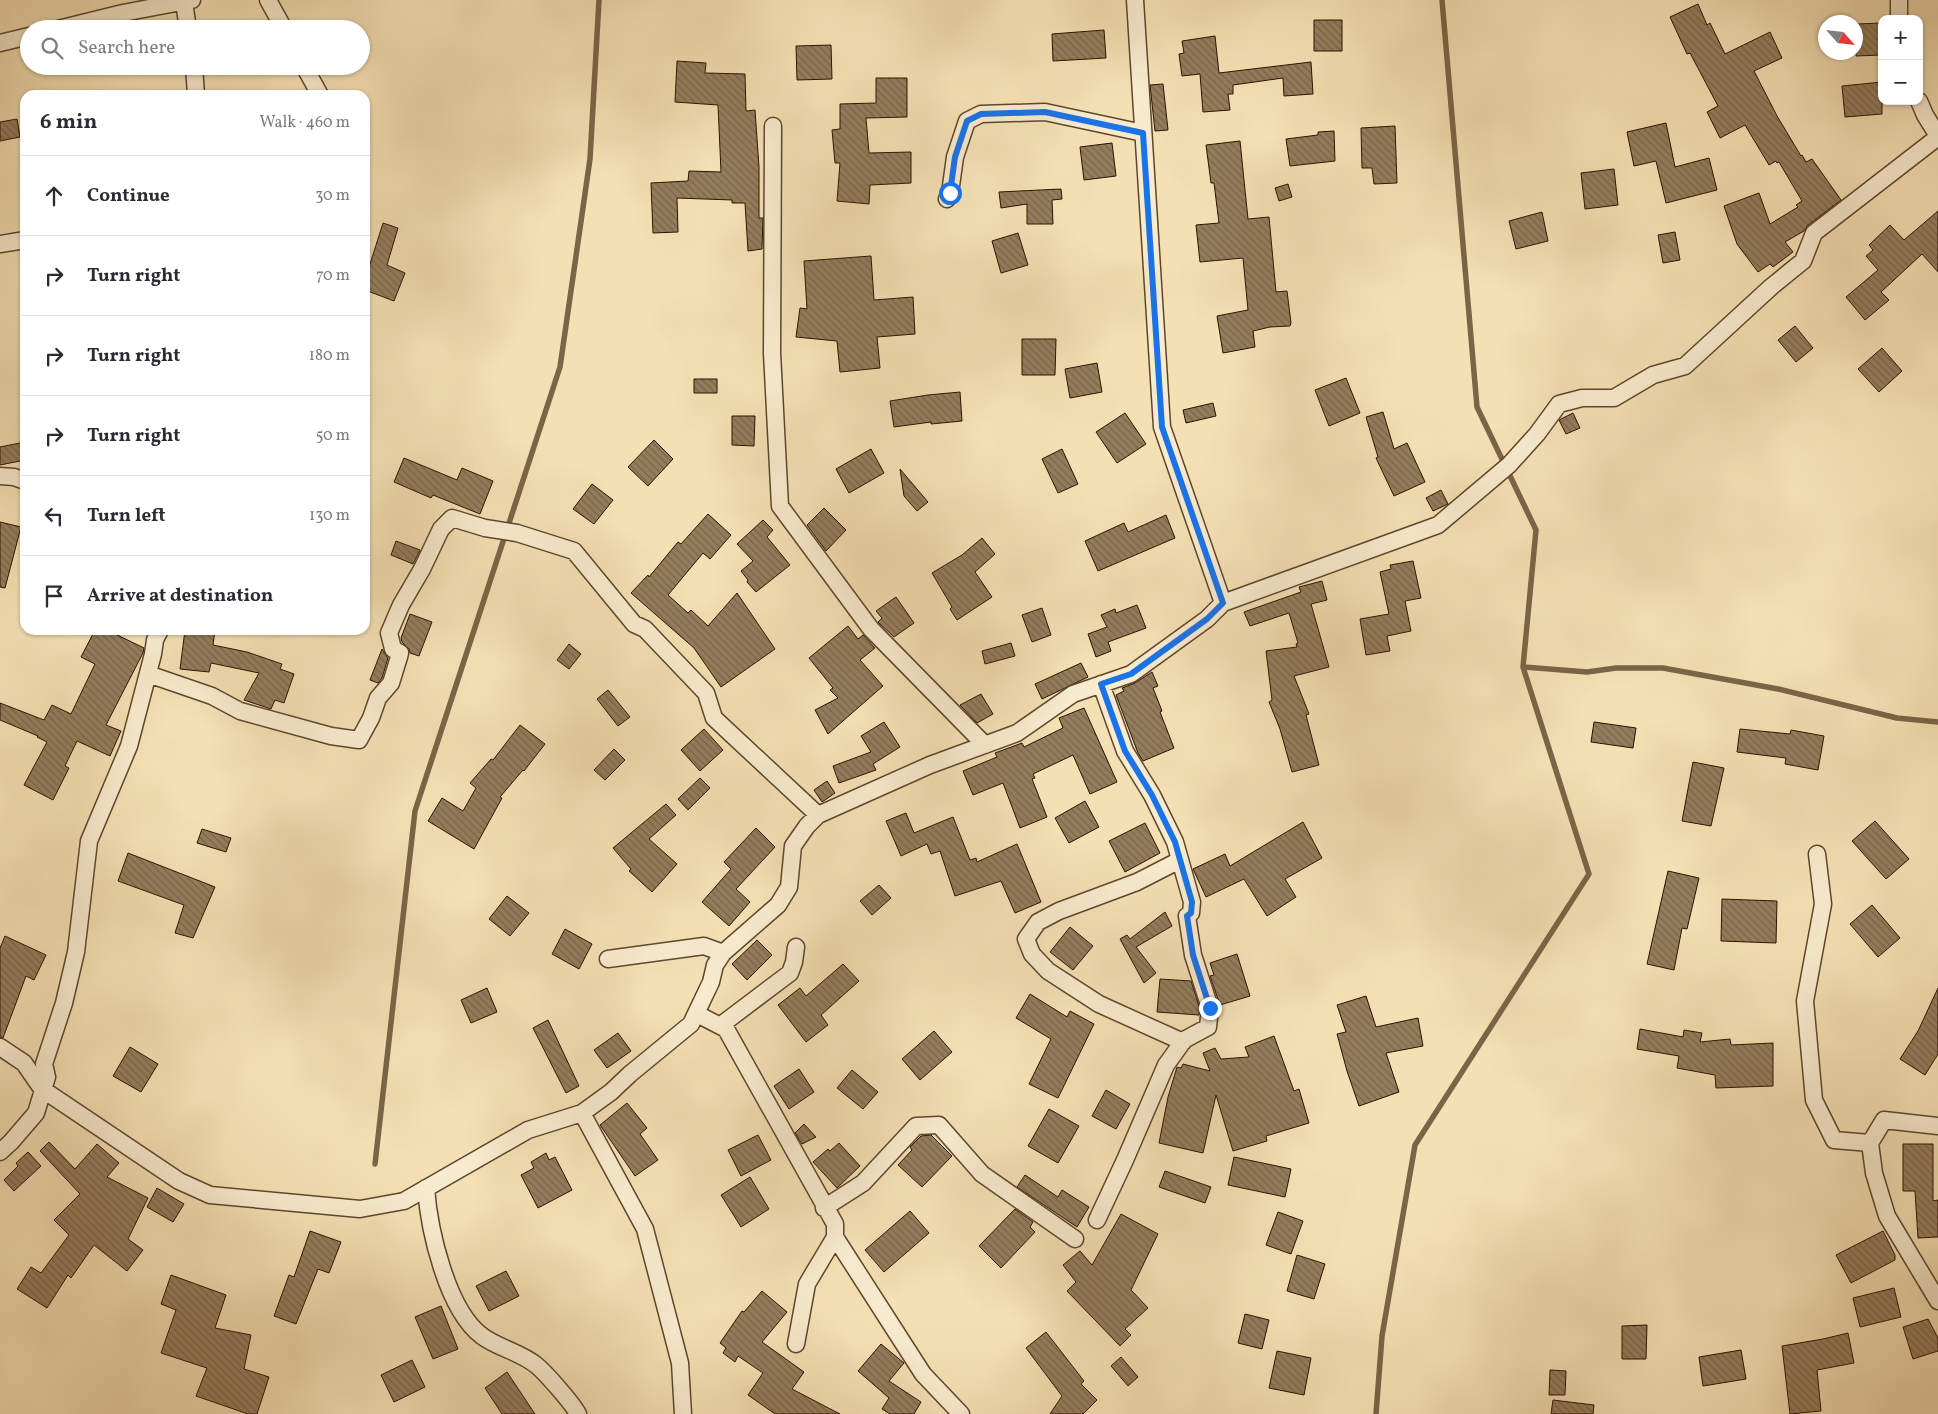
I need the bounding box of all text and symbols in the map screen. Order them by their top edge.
north arrow [1818,15,1863,60]
map controls [1878,15,1923,105]
button: + [1878,15,1923,60]
search box [20,20,370,75]
icon: search [38,34,66,62]
text: Search here [78,35,175,61]
button: − [1878,60,1923,105]
text: 6 min [40,108,97,137]
text: Walk · 460 m [260,112,350,134]
icon: ahead [40,182,68,210]
route start [939,182,962,205]
text: Continue [87,183,170,209]
text: 30 m [315,185,350,207]
icon: right [40,262,68,290]
text: Turn right [87,263,180,289]
text: 70 m [316,265,350,287]
icon: right [40,342,68,370]
text: Turn right [87,343,180,369]
text: 180 m [309,345,350,367]
icon: right [40,422,68,450]
text: Turn right [87,423,180,449]
text: 50 m [316,425,350,447]
icon: left [40,502,68,530]
text: Turn left [87,503,166,529]
text: 130 m [309,505,350,527]
icon: arrive [40,582,68,610]
text: Arrive at destination [87,583,273,609]
route end [1199,997,1222,1020]

